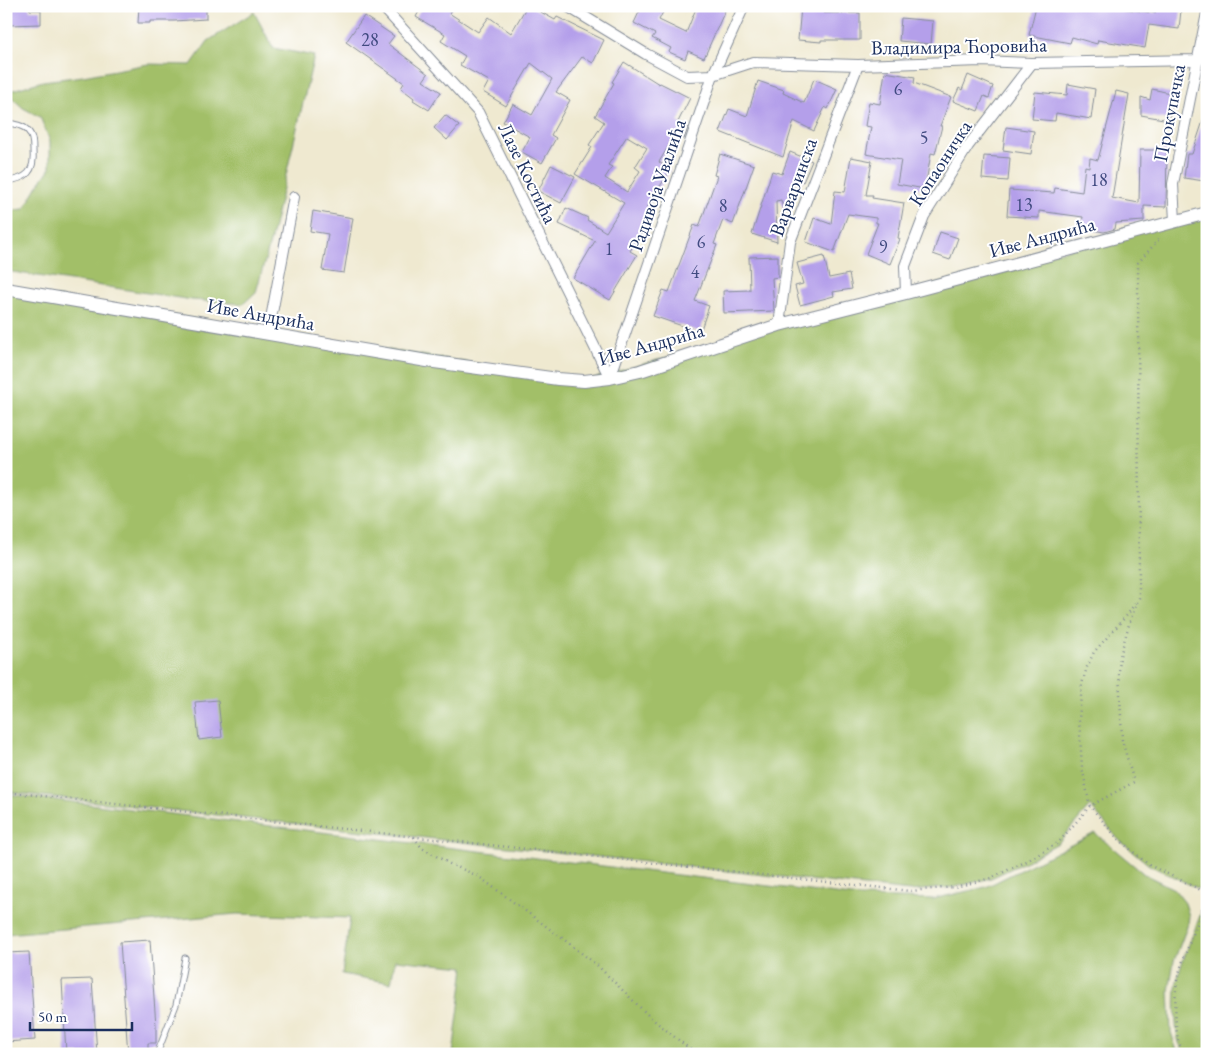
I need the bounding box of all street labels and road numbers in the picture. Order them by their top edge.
street label: Владимира Ћоровића [871,31,1047,61]
street label: Прокупачка [1147,62,1191,164]
street label: Радивоја Увалића [622,115,692,255]
street label: Копаоничка [902,115,978,211]
street label: Лазе Костића [492,118,564,228]
street label: Варваринска [763,134,823,240]
street label: Иве Андрића [986,210,1098,264]
street label: Иве Андрића [205,292,317,336]
street label: Иве Андрића [595,316,707,372]

